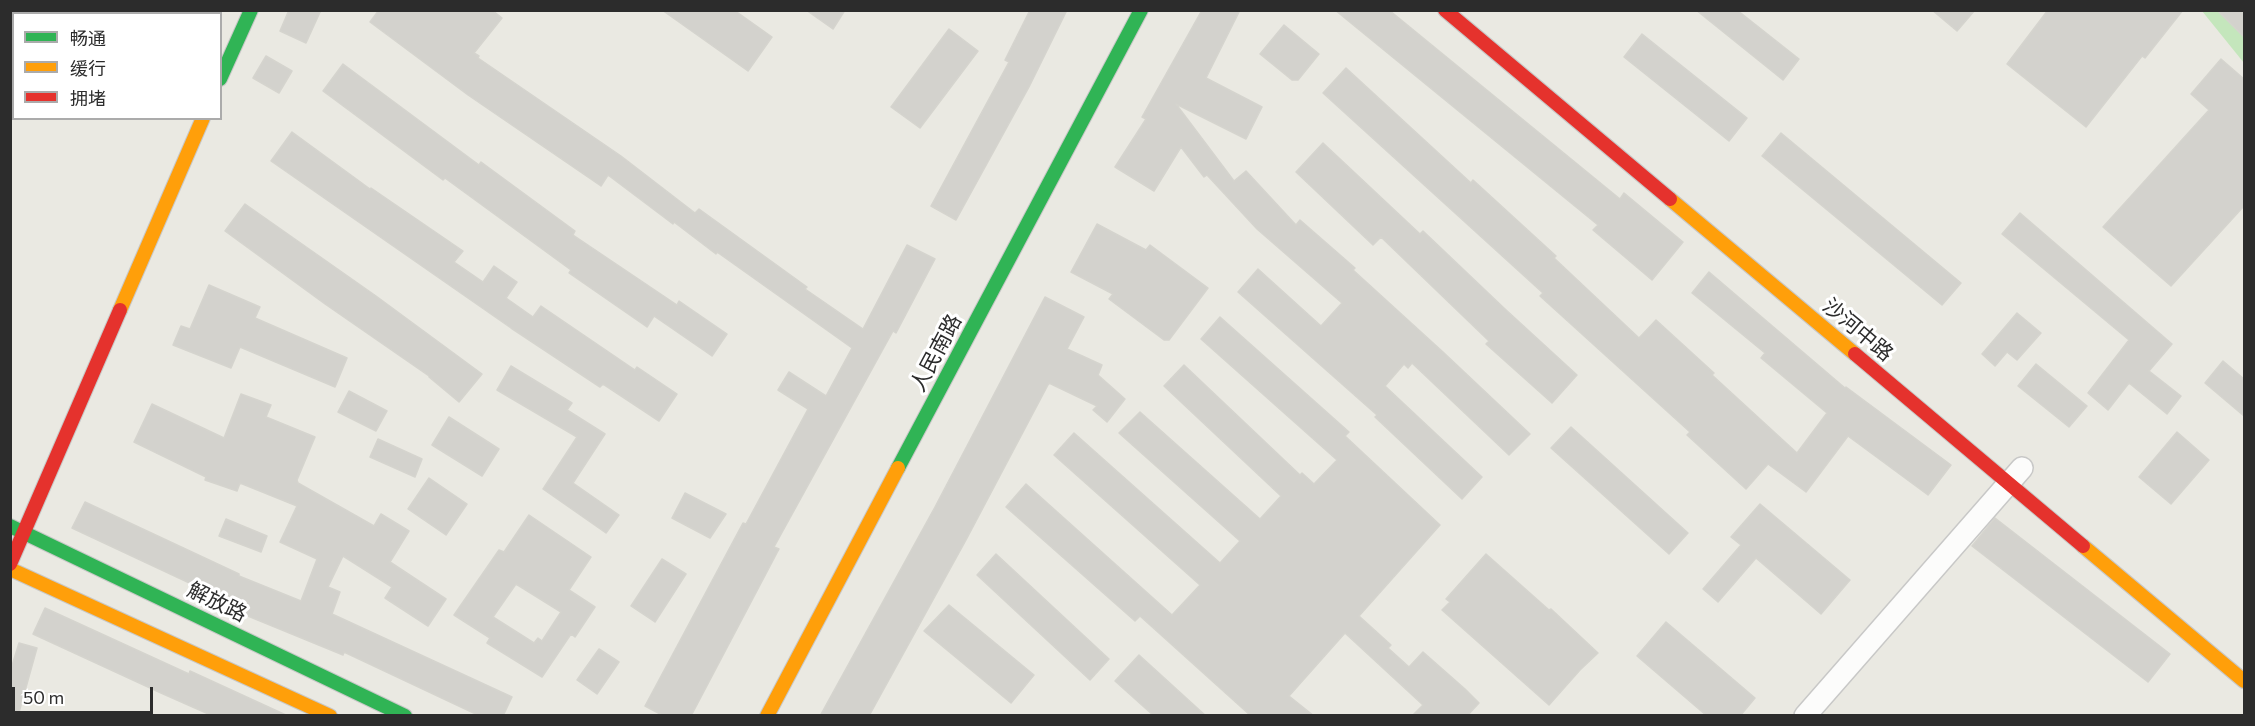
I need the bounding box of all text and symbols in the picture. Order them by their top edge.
legend [12,12,222,120]
text: 畅通 [70,27,106,49]
text: 缓行 [70,57,106,79]
text: 拥堵 [70,87,106,109]
street label: 沙河中路 [1818,293,1898,367]
street label: 人民南路 [905,310,967,396]
street label: 解放路 [183,577,251,627]
scale bar [15,675,156,713]
text: 50 m [23,686,64,708]

